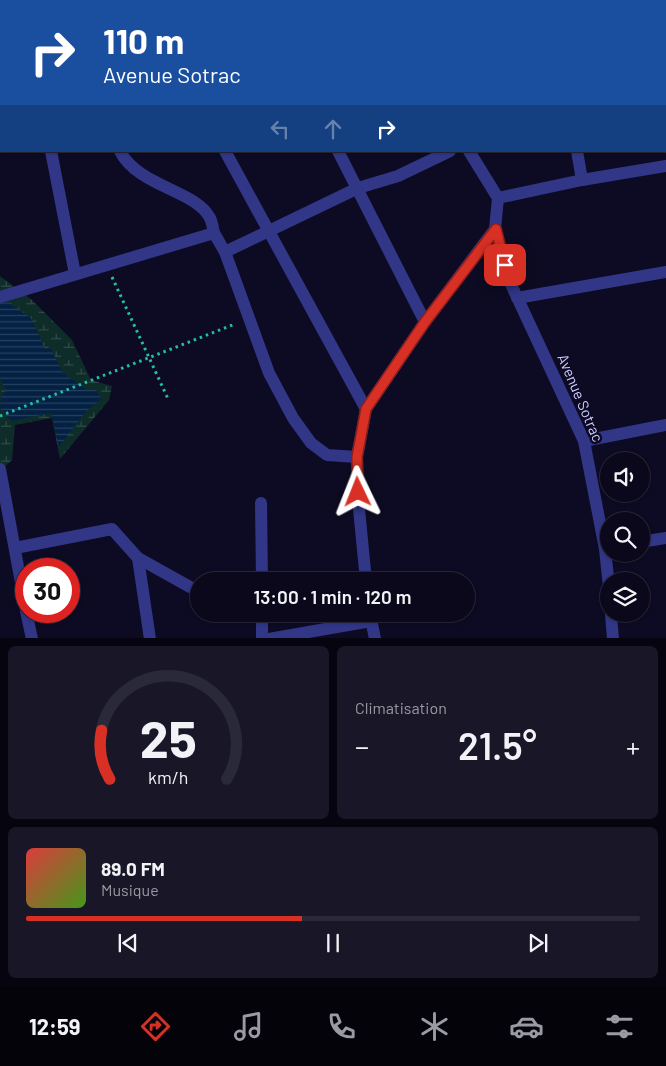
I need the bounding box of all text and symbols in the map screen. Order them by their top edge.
text: 110 m [103,19,184,61]
icon: right [20,20,85,85]
text: Avenue Sotrac [103,61,241,87]
icon: left [266,115,294,143]
icon: ahead [319,115,347,143]
icon: right [372,115,400,143]
pin [484,244,526,286]
icon: arrive [491,251,519,279]
street label: Avenue Sotrac [554,351,608,445]
map controls [600,452,650,622]
button: sound [600,452,650,502]
position arrow [331,465,383,517]
button: search [600,512,650,562]
speed limit sign: 30 [15,558,80,623]
button: layers [600,572,650,622]
text: 13:00 · 1 min · 120 m [254,585,411,608]
text: Climatisation [355,698,447,717]
text: 25 [140,706,197,768]
text: 21.5° [458,722,537,768]
text: − [355,729,369,763]
text: + [626,729,640,763]
text: km/h [148,766,189,788]
text: 89.0 FM [101,857,165,880]
text: Musique [101,880,159,899]
icon: previous [114,929,142,957]
icon: pause [319,929,347,957]
icon: next [524,929,552,957]
icon: directions [138,1009,173,1044]
icon: music [231,1009,266,1044]
icon: phone [324,1009,359,1044]
icon: climate [417,1009,452,1044]
icon: car [509,1009,544,1044]
icon: filters [602,1009,637,1044]
text: 12:59 [29,1013,81,1039]

